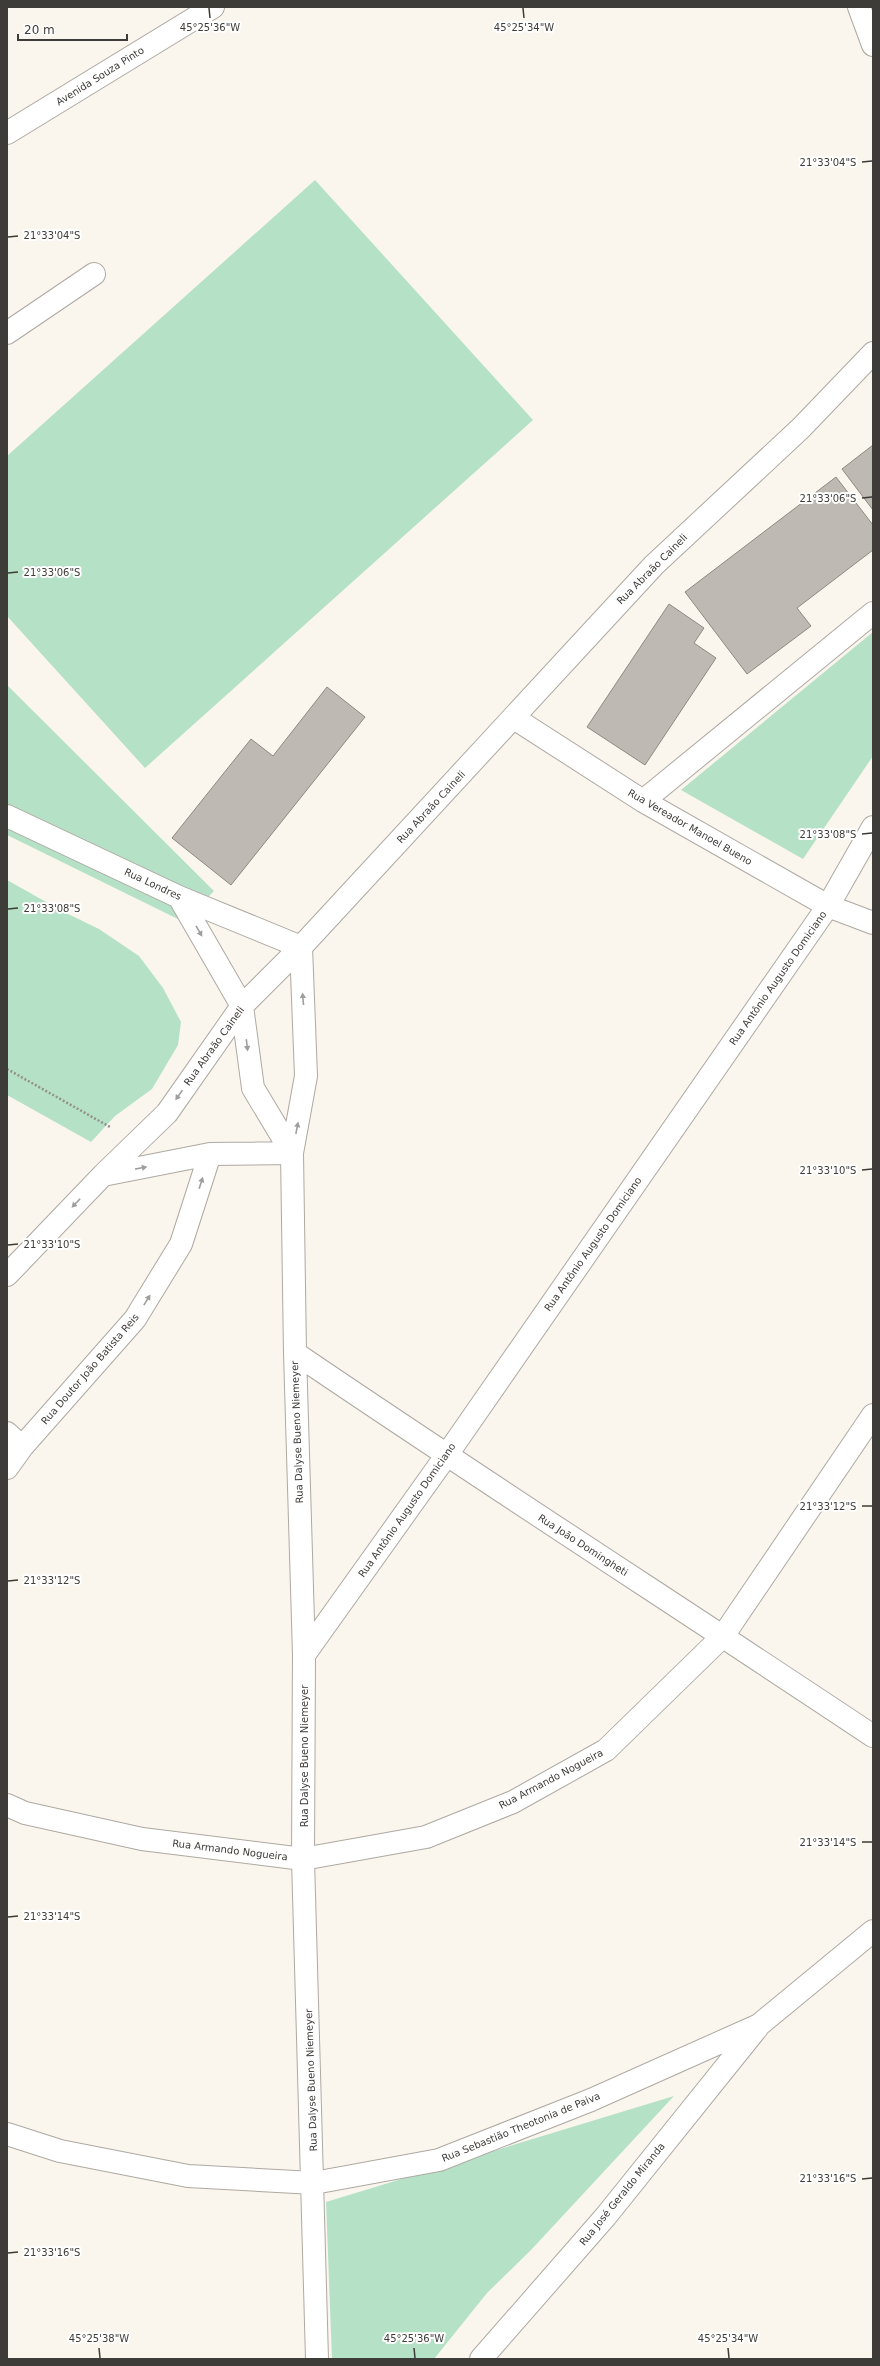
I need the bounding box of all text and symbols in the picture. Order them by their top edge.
scale bar [18,16,127,42]
text: 45°25'36"W [180,22,240,33]
text: 45°25'34"W [494,22,554,33]
text: 20 m [24,23,55,37]
street label: Avenida Souza Pinto [54,44,146,108]
text: 21°33'04"S [800,157,856,168]
text: 21°33'04"S [24,230,80,241]
text: 21°33'06"S [800,493,856,504]
street label: Rua Abraão Caineli [615,532,689,606]
text: 21°33'06"S [24,567,80,578]
street label: Rua Abraão Caineli [395,769,467,845]
street label: Rua Vereador Manoel Bueno [626,787,754,867]
text: 21°33'08"S [800,829,856,840]
street label: Rua Londres [123,866,183,902]
text: 21°33'08"S [24,903,80,914]
street label: Rua Antônio Augusto Domiciano [727,909,829,1047]
one-way arrow [195,925,202,937]
one-way arrow [299,993,306,1005]
street label: Rua Abraão Caineli [182,1004,246,1088]
one-way arrow [244,1039,251,1051]
one-way arrow [175,1090,183,1100]
one-way arrow [294,1122,300,1134]
one-way arrow [135,1164,147,1170]
text: 21°33'10"S [800,1165,856,1176]
street label: Rua Antônio Augusto Domiciano [542,1175,644,1313]
one-way arrow [198,1176,204,1188]
one-way arrow [71,1198,80,1208]
text: 21°33'10"S [24,1239,80,1250]
one-way arrow [143,1294,150,1306]
street label: Rua Doutor João Batista Reis [39,1311,141,1427]
street label: Rua Dalyse Bueno Niemeyer [289,1360,305,1503]
street label: Rua Antônio Augusto Domiciano [356,1441,458,1579]
text: 21°33'12"S [800,1501,856,1512]
street label: Rua João Domingheti [536,1512,630,1578]
text: 21°33'12"S [24,1575,80,1586]
street label: Rua Dalyse Bueno Niemeyer [299,1684,310,1827]
street label: Rua Armando Nogueira [497,1747,605,1811]
street label: Rua Armando Nogueira [172,1837,288,1863]
text: 21°33'14"S [800,1837,856,1848]
text: 21°33'14"S [24,1911,80,1922]
street label: Rua Dalyse Bueno Niemeyer [303,2008,319,2151]
street label: Rua Sebastião Theotonia de Paiva [440,2090,602,2164]
street label: Rua José Geraldo Miranda [577,2140,667,2248]
text: 21°33'16"S [800,2173,856,2184]
text: 21°33'16"S [24,2247,80,2258]
text: 45°25'38"W [69,2333,129,2344]
text: 45°25'36"W [384,2333,444,2344]
text: 45°25'34"W [698,2333,758,2344]

